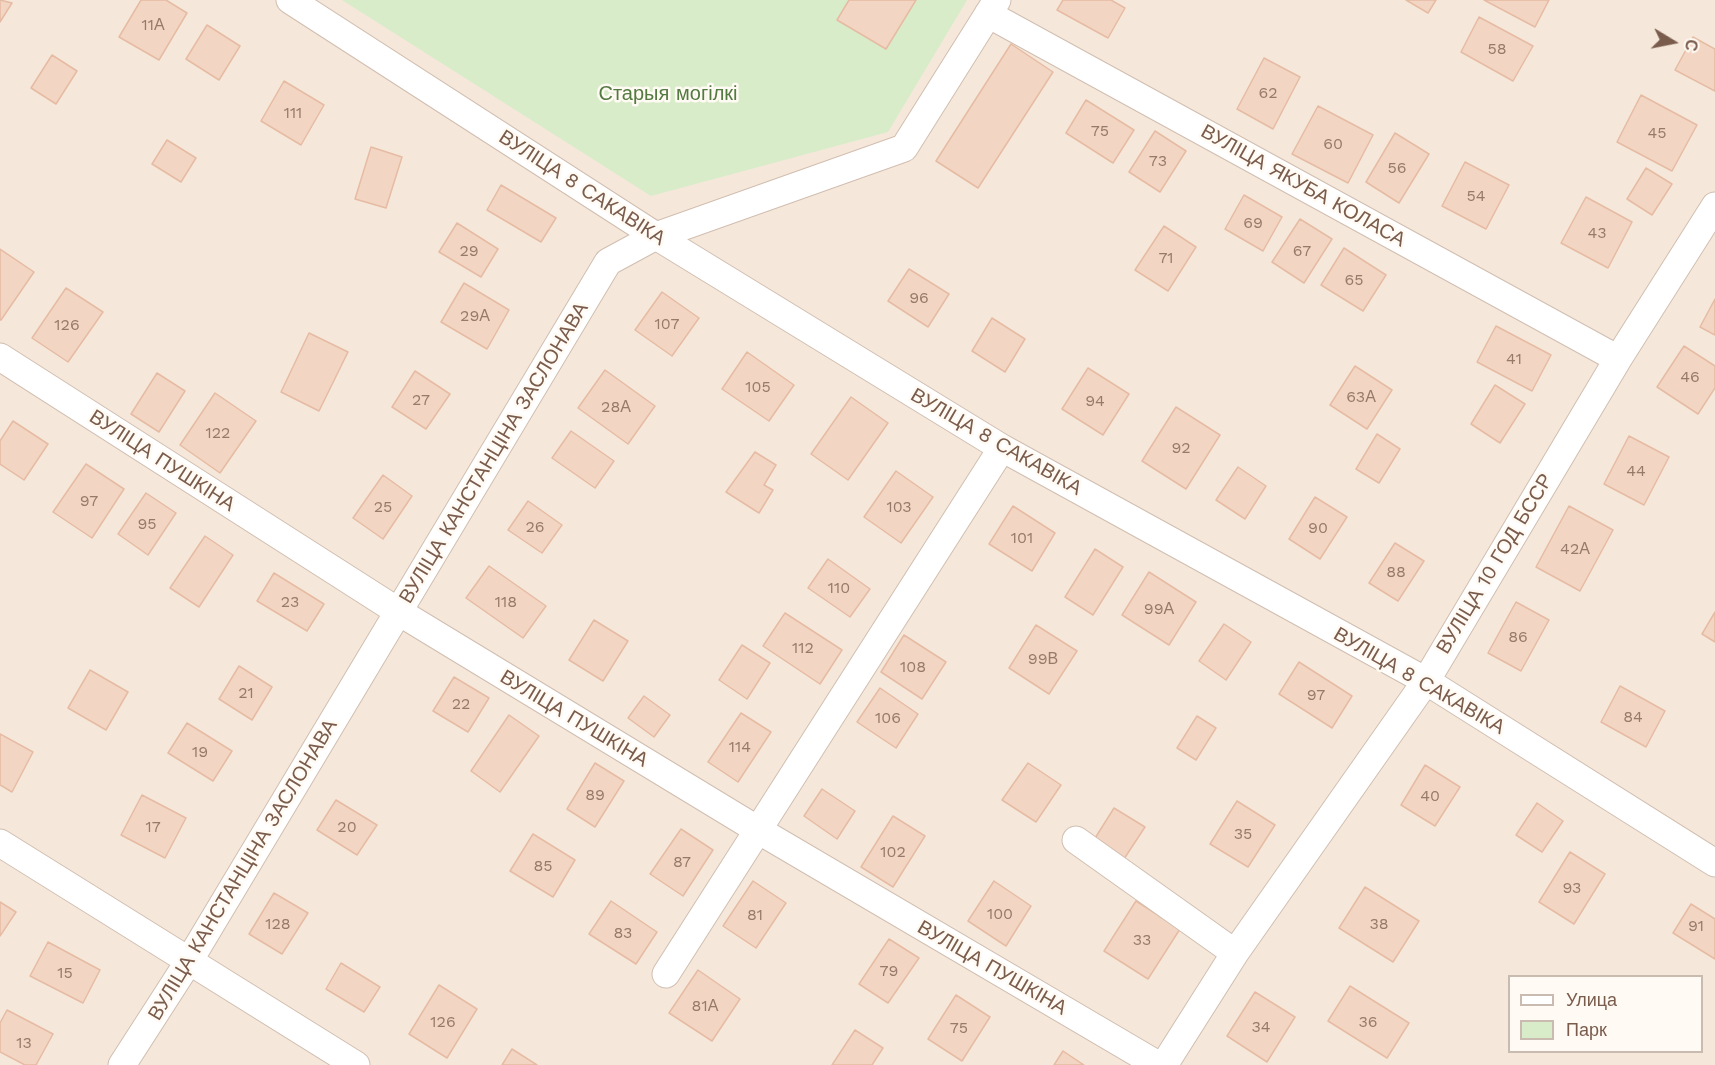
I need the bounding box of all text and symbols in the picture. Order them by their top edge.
north arrow [1643,12,1703,72]
house number: 11А [141,15,165,35]
text: С [1681,38,1702,53]
house number: 58 [1487,39,1507,59]
park label: Старыя могілкі [598,82,738,106]
house number: 62 [1258,83,1278,103]
house number: 111 [284,103,302,123]
street label: ВУЛІЦА ЯКУБА КОЛАСА [1196,120,1410,252]
house number: 75 [1091,121,1109,141]
house number: 45 [1647,123,1667,143]
street label: ВУЛІЦА 8 САКАВІКА [494,125,670,251]
house number: 60 [1323,134,1343,154]
house number: 73 [1149,151,1167,171]
house number: 56 [1387,158,1407,178]
house number: 54 [1466,186,1486,206]
house number: 69 [1243,213,1263,233]
house number: 43 [1587,223,1607,243]
house number: 29 [459,241,479,261]
house number: 67 [1293,241,1311,261]
house number: 71 [1158,248,1174,268]
house number: 65 [1344,270,1364,290]
house number: 96 [909,288,929,308]
street label: ВУЛІЦА КАНСТАНЦІНА ЗАСЛОНАВА [394,298,594,608]
house number: 29А [460,306,490,326]
house number: 107 [655,314,679,334]
house number: 126 [54,315,80,335]
house number: 41 [1506,349,1522,369]
house number: 46 [1680,367,1700,387]
house number: 105 [745,377,771,397]
street label: ВУЛІЦА 8 САКАВІКА [906,383,1086,501]
house number: 63А [1346,387,1376,407]
house number: 27 [412,390,430,410]
house number: 94 [1085,391,1105,411]
house number: 28А [601,397,631,417]
street label: ВУЛІЦА ПУШКІНА [85,405,239,517]
house number: 122 [206,423,230,443]
house number: 92 [1171,438,1191,458]
house number: 44 [1626,461,1646,481]
street label: ВУЛІЦА 10 ГОД БССР [1432,470,1558,658]
house number: 97 [80,491,98,511]
house number: 25 [374,497,392,517]
house number: 103 [886,497,912,517]
house number: 95 [137,514,157,534]
house number: 26 [525,517,545,537]
house number: 90 [1308,518,1328,538]
house number: 101 [1011,528,1033,548]
house number: 42А [1560,539,1590,559]
house number: 88 [1386,562,1406,582]
house number: 110 [828,578,850,598]
house number: 23 [281,592,299,612]
house number: 118 [495,592,517,612]
house number: 99А [1144,599,1174,619]
street label: ВУЛІЦА 8 САКАВІКА [1329,622,1509,740]
house number: 86 [1508,627,1528,647]
house number: 112 [792,638,814,658]
house number: 99В [1028,649,1058,669]
house number: 108 [900,657,926,677]
street label: ВУЛІЦА ПУШКІНА [495,665,653,773]
house number: 21 [238,683,254,703]
house number: 97 [1307,685,1325,705]
house number: 22 [452,694,470,714]
house number: 84 [1623,707,1643,727]
house number: 106 [875,708,901,728]
street label: ВУЛІЦА КАНСТАНЦІНА ЗАСЛОНАВА [143,715,343,1025]
house number: 114 [729,737,751,757]
house number: 19 [192,742,208,762]
house number: 89 [585,785,605,805]
house number: 40 [1420,786,1440,806]
house number: 17 [145,817,161,837]
house number: 20 [337,817,357,837]
house number: 35 [1234,824,1252,844]
house number: 102 [880,842,906,862]
house number: 87 [673,852,691,872]
house number: 85 [533,856,553,876]
house number: 93 [1563,878,1581,898]
house number: 100 [987,904,1013,924]
house number: 81 [747,905,763,925]
house number: 128 [265,914,291,934]
house number: 38 [1369,914,1389,934]
street label: ВУЛІЦА ПУШКІНА [913,915,1071,1021]
house number: 91 [1688,916,1704,936]
house number: 83 [614,923,632,943]
house number: 33 [1133,930,1151,950]
house number: 79 [880,961,898,981]
house number: 15 [57,963,73,983]
legend [1508,975,1703,1053]
text: Улица [1566,989,1617,1010]
house number: 81А [692,996,718,1016]
house number: 126 [430,1012,456,1032]
house number: 36 [1358,1012,1378,1032]
house number: 34 [1251,1017,1271,1037]
house number: 75 [950,1018,968,1038]
text: Парк [1566,1019,1607,1040]
house number: 13 [16,1033,32,1053]

